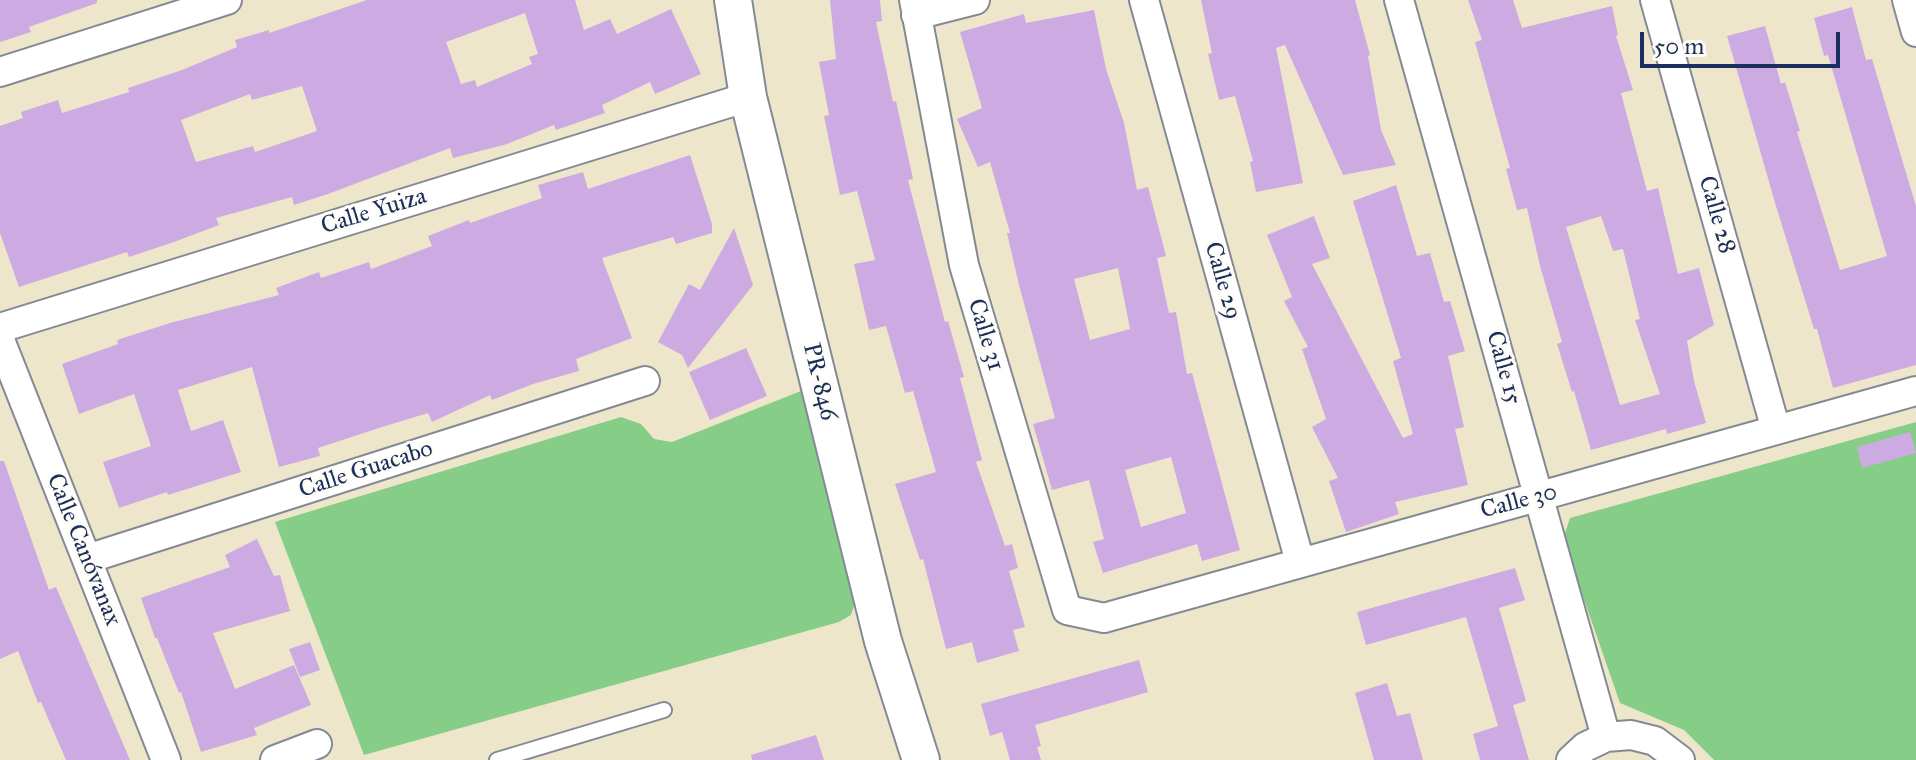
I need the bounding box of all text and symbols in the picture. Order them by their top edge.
scale bar [1644,16,1844,66]
text: 50 m [1654,31,1704,61]
street label: Calle 28 [1691,173,1741,257]
street label: Calle Yuiza [318,182,430,242]
street label: Calle 29 [1197,239,1247,323]
street label: Calle 31 [960,296,1010,374]
street label: Calle 15 [1479,328,1527,408]
street label: PR-846 [795,340,843,424]
street label: Calle Guacabo [295,435,437,505]
street label: Calle Canóvanax [39,470,127,630]
street label: Calle 30 [1478,478,1560,526]

